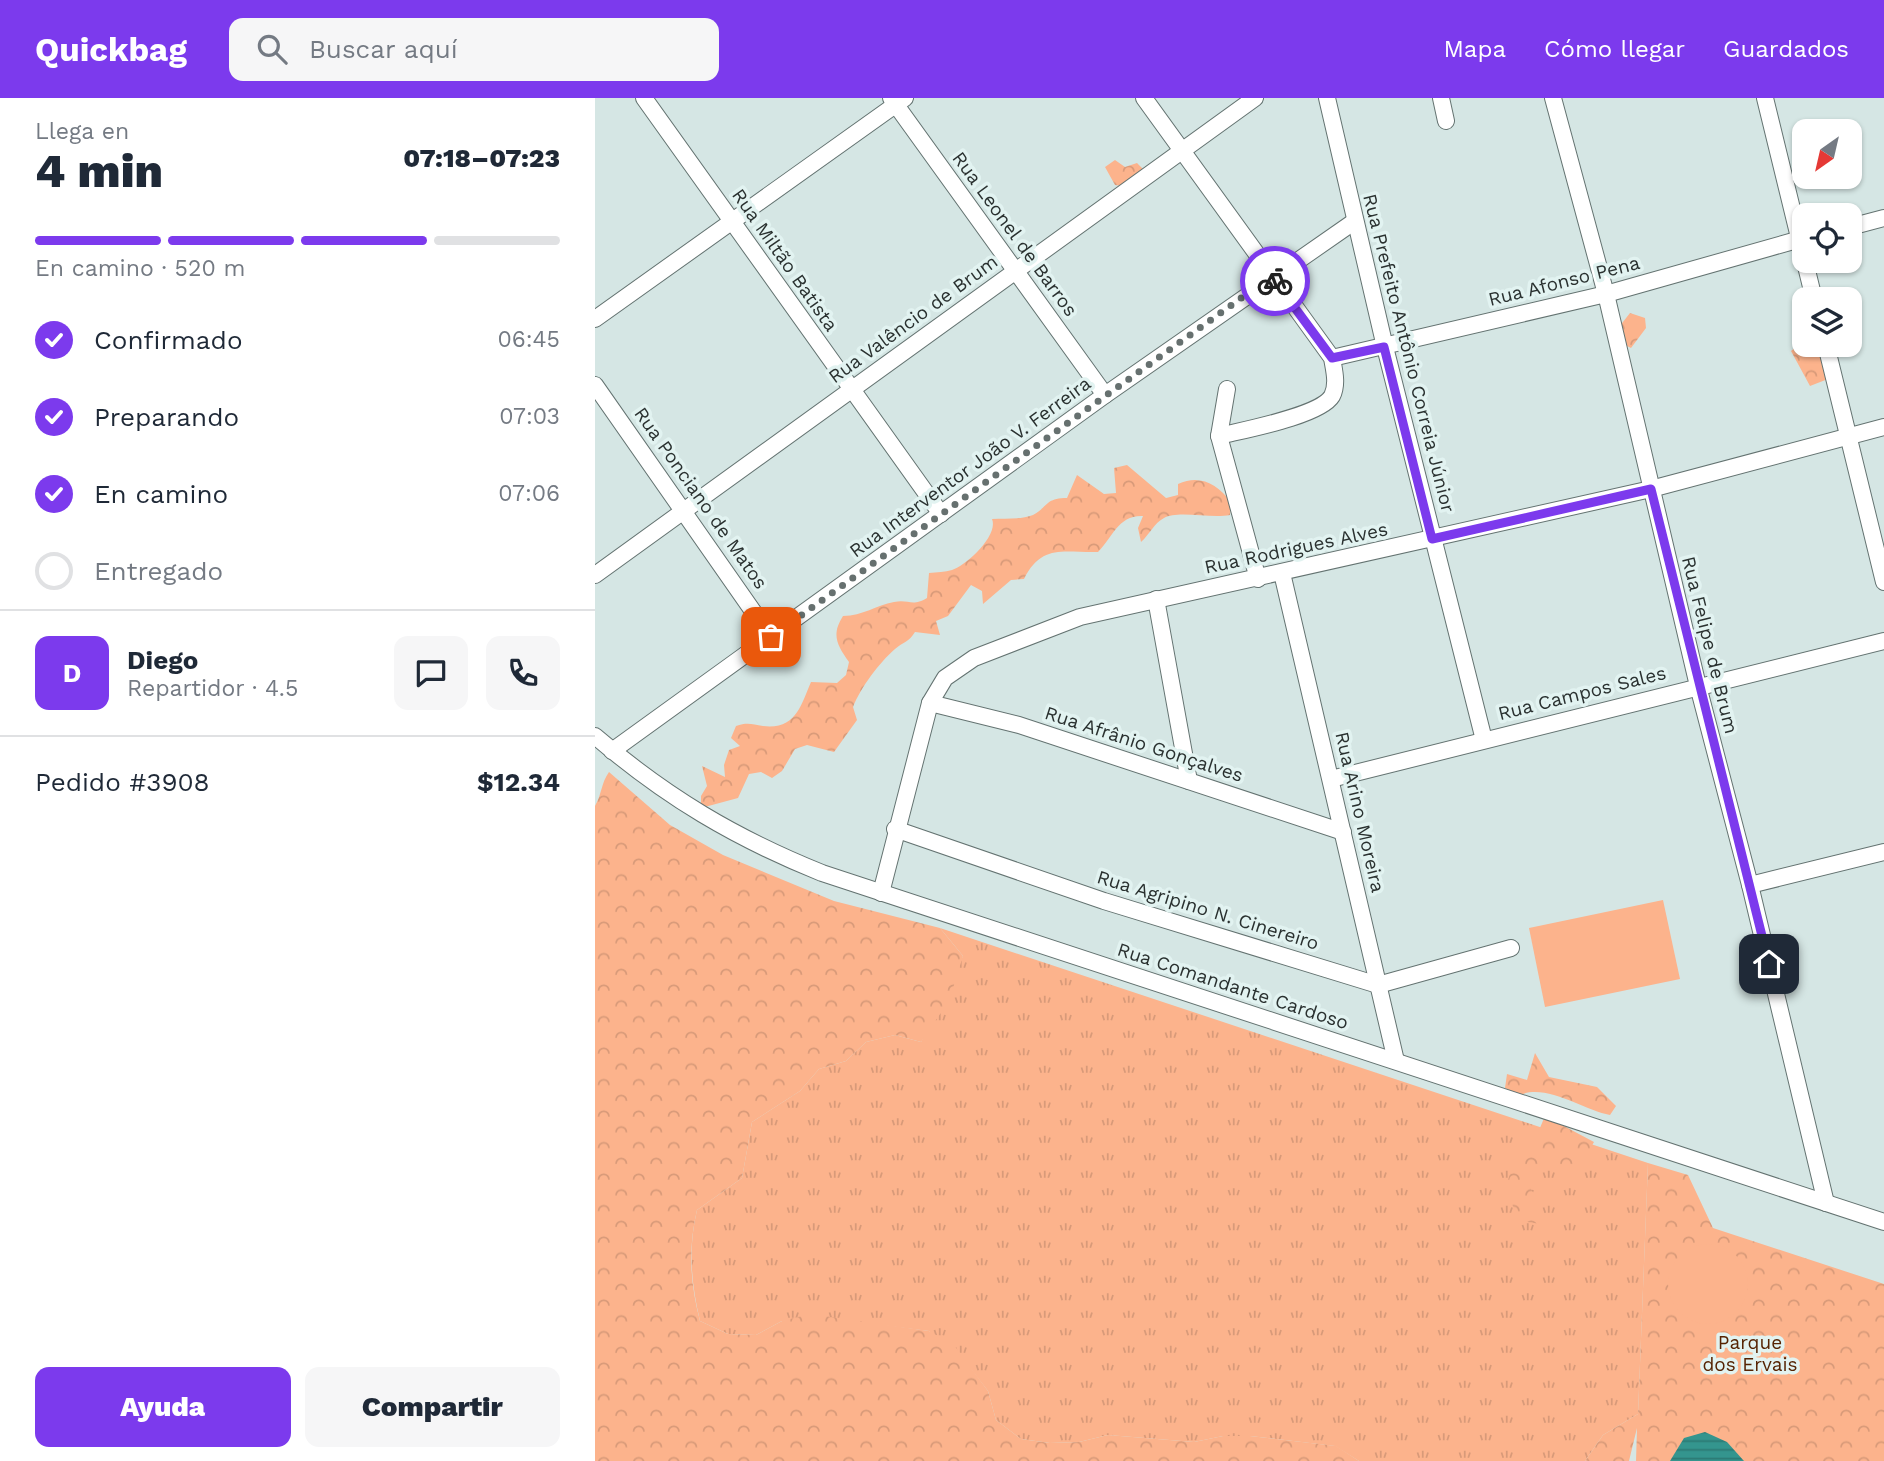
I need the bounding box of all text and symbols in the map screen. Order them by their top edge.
search box [229,18,719,81]
text: Quickbag [35,30,187,69]
icon: search [253,30,291,68]
text: Buscar aquí [309,34,458,64]
text: Mapa [1444,35,1506,63]
text: Cómo llegar [1544,35,1685,63]
text: Guardados [1723,35,1849,63]
text: Llega en [35,118,129,145]
north arrow [1792,119,1862,189]
map controls [1792,119,1862,357]
text: 07:18–07:23 [403,143,560,173]
text: 4 min [35,144,163,198]
street label: Rua Leonel de Barros [948,147,1082,321]
street label: Rua Miltão Batista [727,184,843,336]
street label: Rua Prefeito Antônio Correia Júnior [1358,191,1460,515]
button: locate [1792,203,1862,273]
courier [1240,246,1310,316]
street label: Rua Valêncio de Brum [824,250,1002,388]
street label: Rua Afonso Pena [1486,251,1642,311]
text: En camino · 520 m [35,255,245,282]
icon: bike [1256,262,1294,300]
button: layers [1792,287,1862,357]
icon: check [35,321,73,359]
text: Confirmado [94,325,243,355]
text: 06:45 [497,326,560,353]
street label: Rua Interventor João V. Ferreira [845,372,1095,562]
icon: check [35,398,73,436]
text: Preparando [94,402,239,432]
text: 07:03 [499,403,560,430]
street label: Rua Ponciano de Matos [629,403,773,593]
icon: check [35,475,73,513]
text: En camino [94,479,228,509]
text: 07:06 [498,480,560,507]
street label: Rua Rodrigues Alves [1202,517,1390,579]
street label: Rua Felipe de Brum [1677,554,1743,736]
text: Entregado [94,556,223,586]
pin [741,607,801,667]
icon: bag [752,618,790,656]
button: chat [394,636,468,710]
button: phone [486,636,560,710]
text: Diego [127,645,198,675]
text: D [63,658,81,688]
street label: Rua Campos Sales [1496,661,1668,725]
text: Repartidor · 4.5 [127,675,298,702]
street label: Rua Afrânio Gonçalves [1042,701,1246,787]
street label: Rua Arino Moreira [1330,729,1390,895]
text: Pedido #3908 [35,767,210,797]
text: $12.34 [477,767,560,797]
street label: Rua Agripino N. Cinereiro [1094,865,1322,955]
pin [1739,934,1799,994]
street label: Rua Comandante Cardoso [1115,938,1351,1034]
icon: home [1750,945,1788,983]
park label: Parque dos Ervais [1702,1331,1798,1376]
button: Ayuda [35,1367,291,1447]
button: Compartir [305,1367,560,1447]

